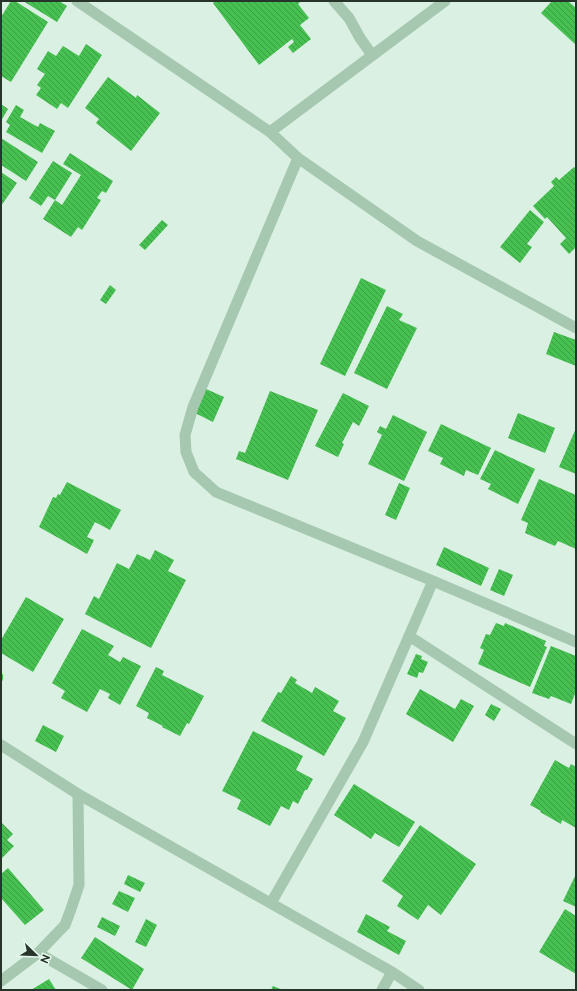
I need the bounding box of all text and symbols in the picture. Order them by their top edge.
north arrow [16,935,56,975]
text: N [37,952,52,965]

